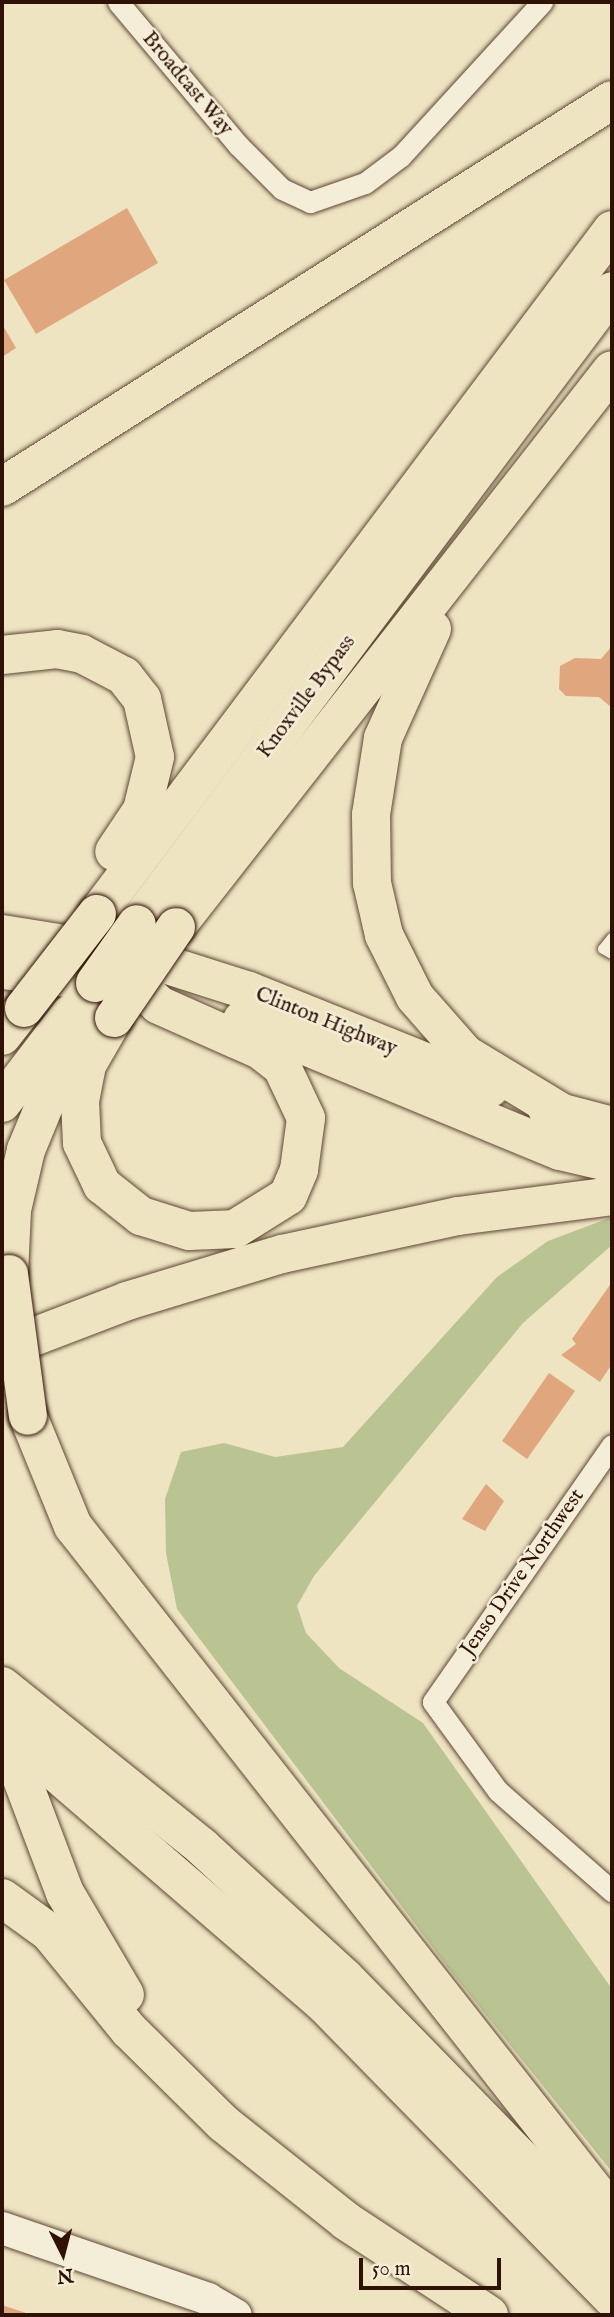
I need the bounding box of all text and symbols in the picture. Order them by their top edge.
street label: Broadcast Way [136,27,238,141]
street label: Knoxville Bypass [252,630,362,764]
street label: Clinton Highway [251,982,401,1062]
street label: Jenso Drive Northwest [456,1485,590,1661]
north arrow [28,2219,98,2289]
scale bar [362,2244,504,2288]
text: 50 m [372,2256,411,2283]
text: N [56,2262,75,2288]

